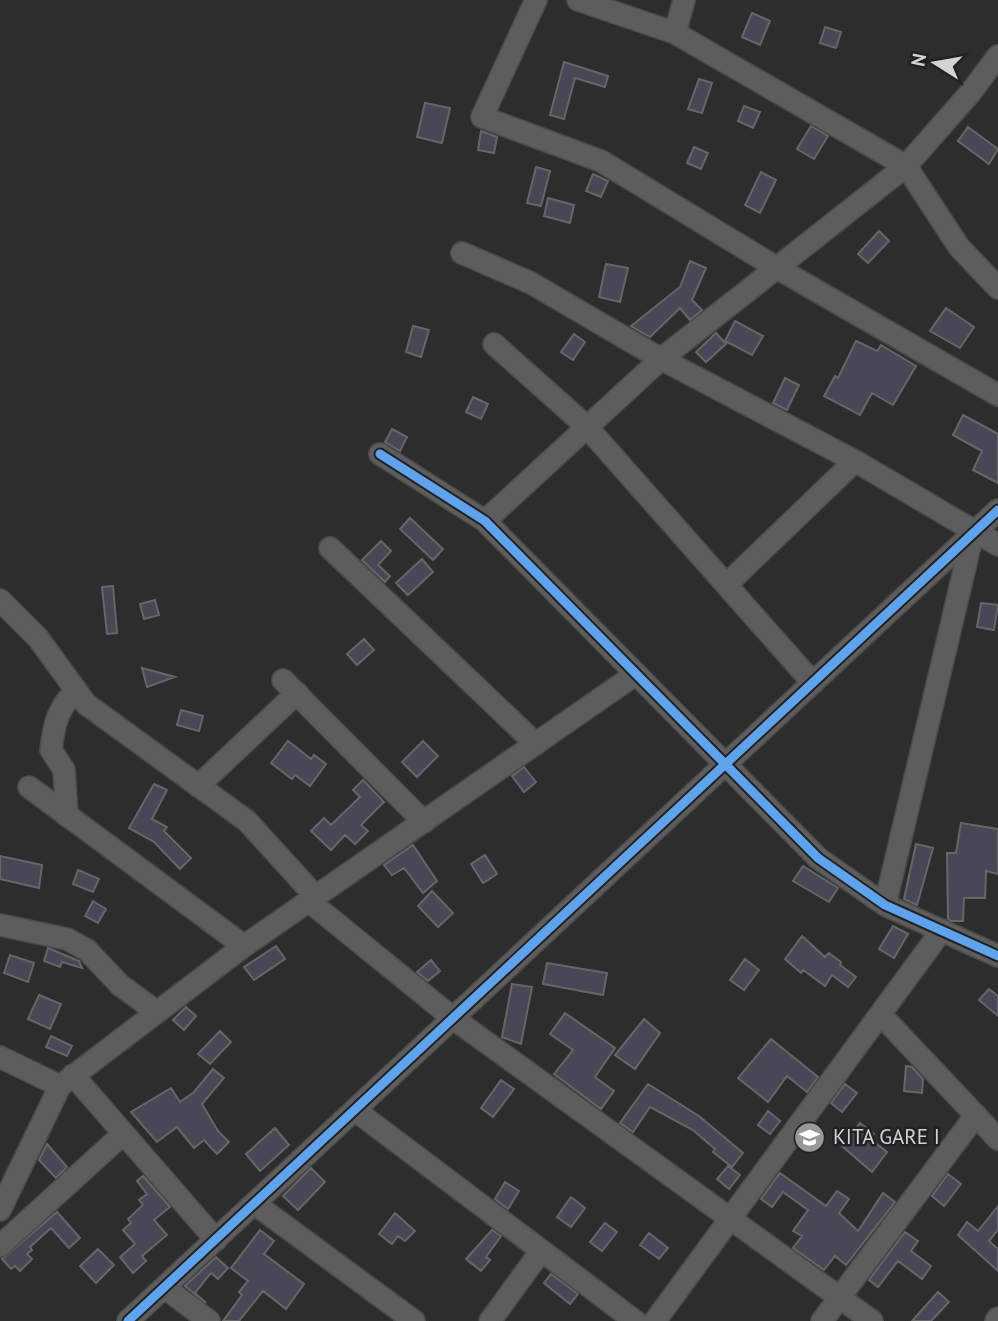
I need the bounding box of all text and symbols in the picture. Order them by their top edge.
north arrow [900,28,970,98]
text: N [905,51,931,68]
school or university icon: KITA GARE I [793,1120,827,1154]
place label: KITA GARE I [833,1123,940,1150]

